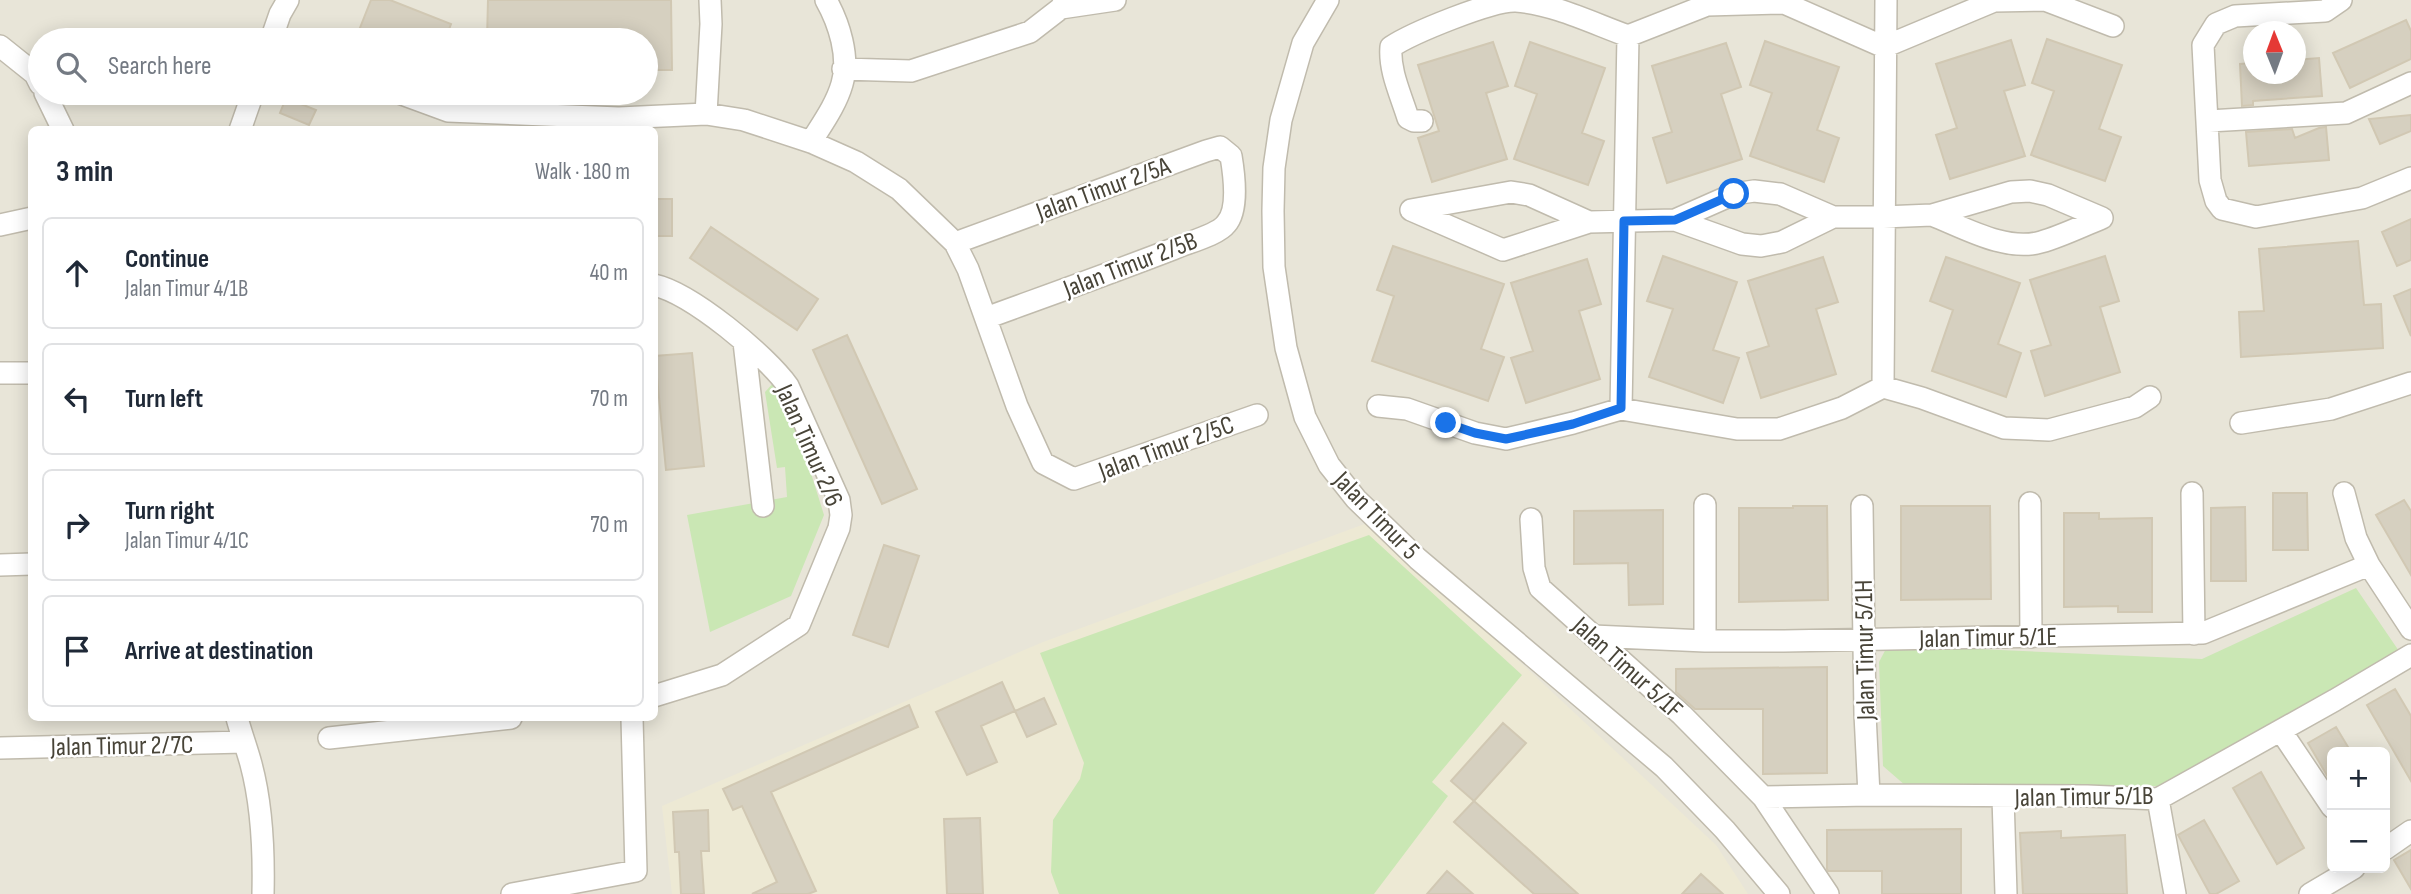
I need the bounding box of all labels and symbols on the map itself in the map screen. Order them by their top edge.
north arrow [2243,21,2306,84]
street label: Jalan Timur 2/5A [1031,151,1176,228]
route start [1718,178,1749,209]
street label: Jalan Timur 2/5B [1058,226,1202,305]
street label: Jalan Timur 2/6 [768,379,849,511]
route end [1430,407,1461,438]
street label: Jalan Timur 2/5C [1094,410,1238,488]
street label: Jalan Timur 5 [1326,465,1425,567]
street label: Jalan Timur 5/1H [1849,579,1882,721]
street label: Jalan Timur 5/1F [1565,610,1688,726]
street label: Jalan Timur 5/1E [1918,622,2057,655]
street label: Jalan Timur 2/7C [49,730,194,763]
street label: Jalan Timur 5/1B [2013,781,2154,814]

